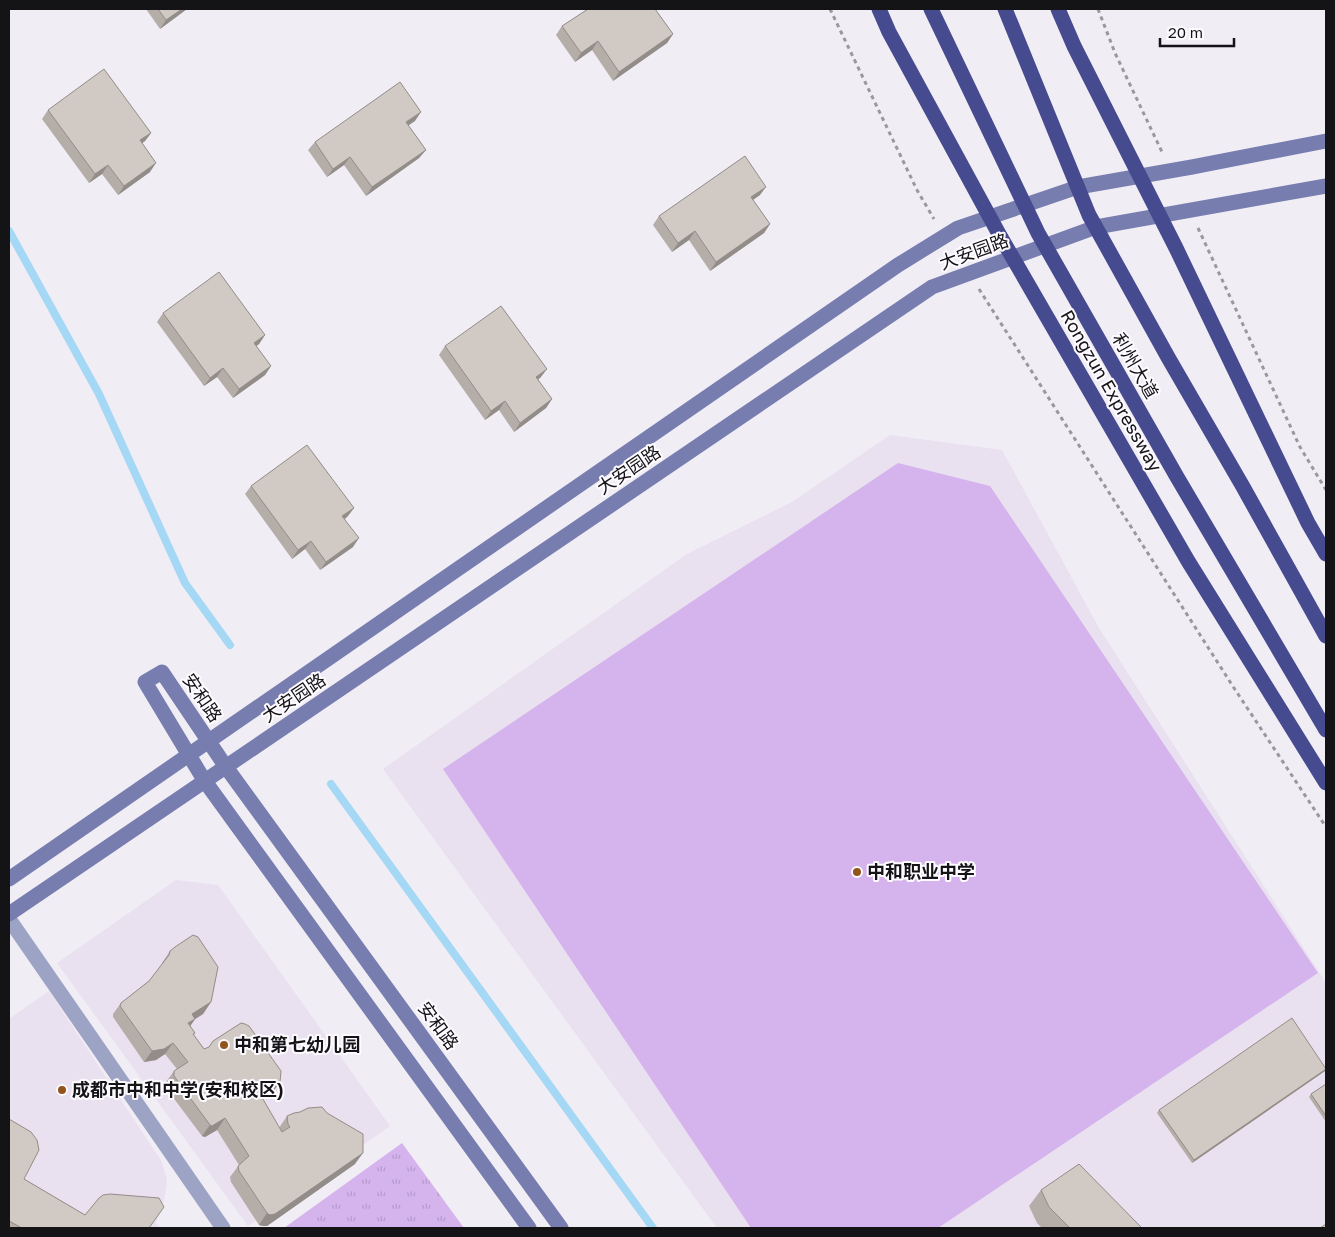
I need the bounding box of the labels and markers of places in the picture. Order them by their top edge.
place label: 中和职业中学 [867,860,975,882]
marker: 中和职业中学 [851,866,863,878]
place label: 中和第七幼儿园 [234,1033,360,1055]
marker: 中和第七幼儿园 [218,1039,230,1051]
place label: 成都市中和中学(安和校区) [72,1078,284,1100]
marker: 成都市中和中学(安和校区) [56,1084,68,1096]

